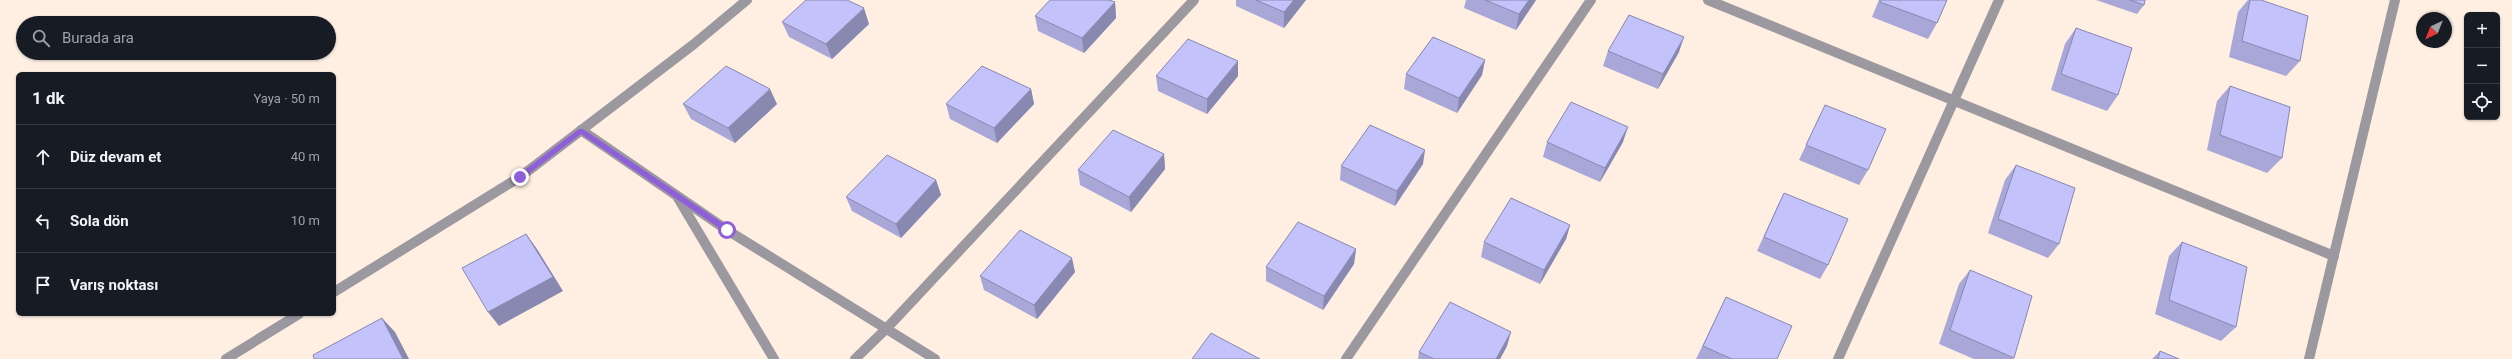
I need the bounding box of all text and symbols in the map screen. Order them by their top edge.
north arrow [2416,12,2452,48]
map controls [2464,12,2500,120]
button: + [2464,12,2500,48]
search box [16,16,336,60]
icon: search [30,27,52,49]
text: Burada ara [62,29,134,47]
button: − [2464,48,2500,84]
button: locate [2464,84,2500,120]
text: 1 dk [32,88,65,108]
text: Yaya · 50 m [253,91,320,106]
icon: ahead [32,146,54,168]
text: Düz devam et [70,148,161,166]
text: 40 m [291,149,320,164]
route end [511,168,529,186]
icon: left [32,210,54,232]
text: Sola dön [70,212,129,230]
text: 10 m [291,213,320,228]
route start [718,221,736,239]
icon: arrive [32,274,54,296]
text: Varış noktası [70,276,158,294]

